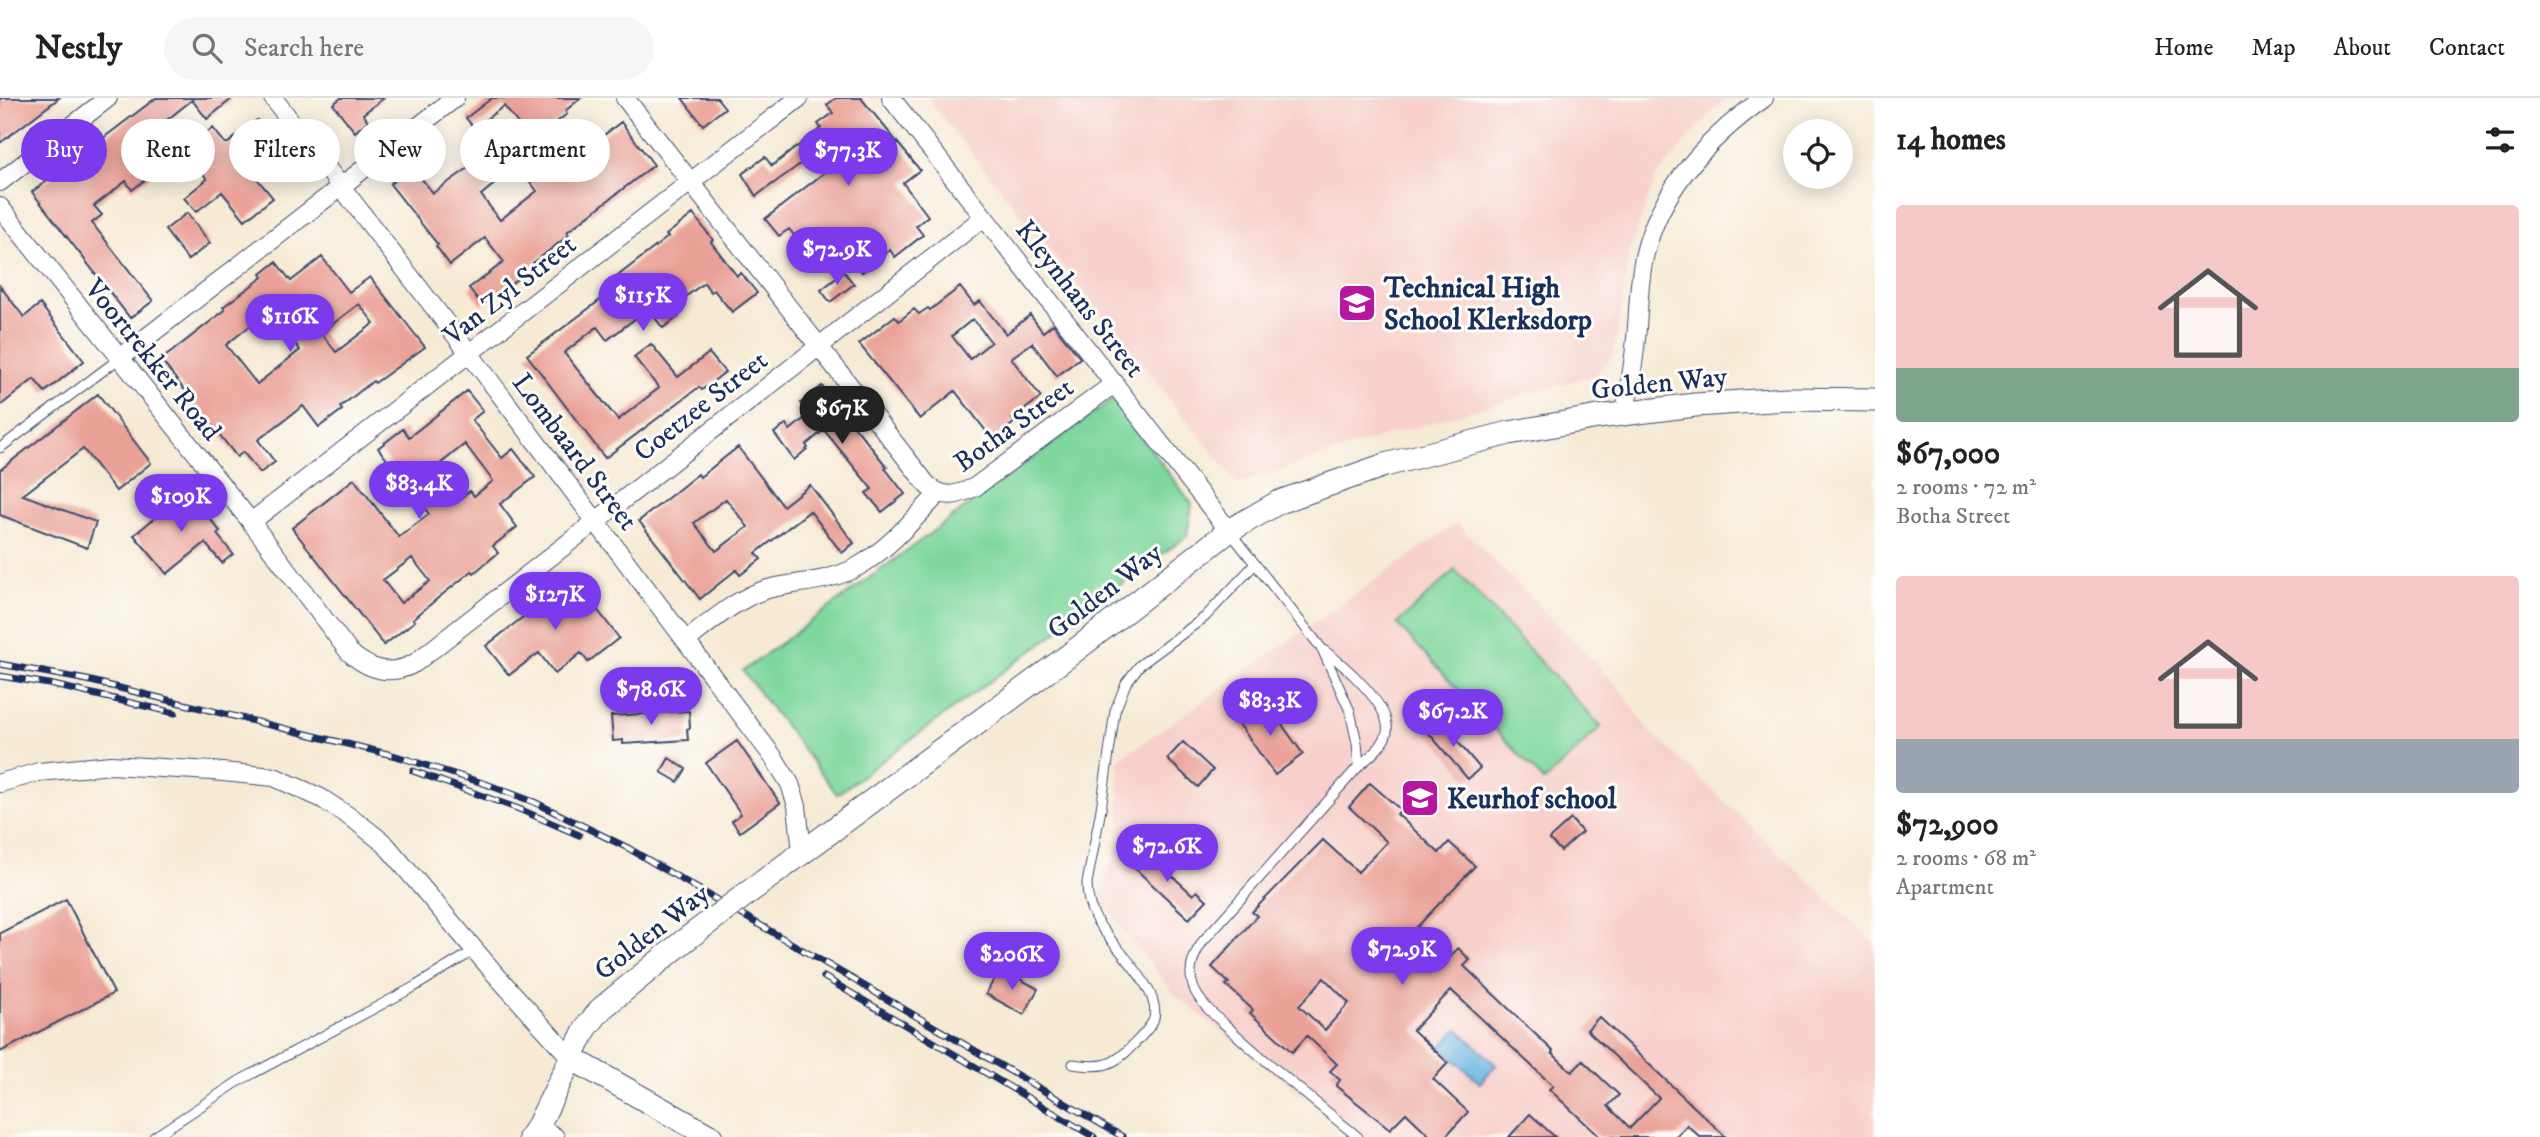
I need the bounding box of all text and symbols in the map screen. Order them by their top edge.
search box [164,17,654,80]
text: Nestly [35,28,122,69]
icon: search [188,29,226,67]
text: Search here [244,32,364,65]
text: Home [2154,33,2213,63]
text: Map [2251,33,2296,63]
text: About [2334,33,2391,63]
text: Contact [2429,33,2505,63]
chip: Buy [21,119,107,182]
chip: Rent [121,119,215,182]
chip: Filters [229,119,340,182]
chip: New [354,119,446,182]
chip: Apartment [460,119,610,182]
map controls [1783,119,1853,189]
button: locate [1783,119,1853,189]
icon: filters [2481,121,2519,159]
text: 14 homes [1896,122,2006,159]
pin: $77.3K [791,129,905,188]
text: $77.3K [815,136,881,165]
street label: Kleynhans Street [1007,213,1152,385]
street label: Van Zyl Street [436,227,583,354]
pin: $72.9K [780,228,894,287]
text: $72.9K [802,235,872,264]
icon: home [2145,250,2271,376]
street label: Voortrekker Road [76,271,229,448]
place label: Technical High School Klerksdorp [1383,271,1592,338]
pin: $115K [594,274,692,333]
text: $115K [615,281,671,310]
school or university icon: Technical High School Klerksdorp [1336,282,1378,324]
pin: $116K [241,294,339,354]
text: $116K [261,302,319,331]
street label: Coetzee Street [627,343,775,469]
street label: Golden Way [1589,359,1730,408]
street label: Lombaard Street [504,366,645,538]
street label: Botha Street [947,370,1080,480]
pin: $67K [801,386,883,446]
text: $67K [816,394,868,423]
text: $67,000 [1896,436,2000,473]
pin: $83.4K [362,462,476,521]
text: $83.4K [385,469,453,498]
text: 2 rooms · 72 m² [1896,473,2036,502]
pin: $109K [132,474,230,534]
text: $109K [151,482,211,511]
text: Botha Street [1896,502,2010,531]
street label: Golden Way [1040,535,1170,647]
pin: $127K [506,573,604,632]
text: $127K [525,580,585,609]
icon: home [2145,621,2271,747]
pin: $78.6K [594,668,708,727]
text: $78.6K [616,675,686,704]
pin: $83.3K [1213,678,1327,738]
text: $83.3K [1239,686,1301,715]
pin: $67.2K [1396,690,1510,749]
text: $67.2K [1418,697,1488,726]
school or university icon: Keurhof school [1399,777,1441,819]
place label: Keurhof school [1447,782,1617,817]
text: $72,900 [1896,807,1999,844]
pin: $72.6K [1110,824,1224,884]
text: $72.6K [1132,832,1202,861]
text: 2 rooms · 68 m² [1896,844,2036,873]
text: Apartment [1896,873,1994,902]
street label: Golden Way [587,876,717,988]
pin: $72.9K [1345,928,1459,987]
pin: $206K [963,932,1061,992]
text: $72.9K [1367,935,1437,964]
text: $206K [980,940,1044,969]

